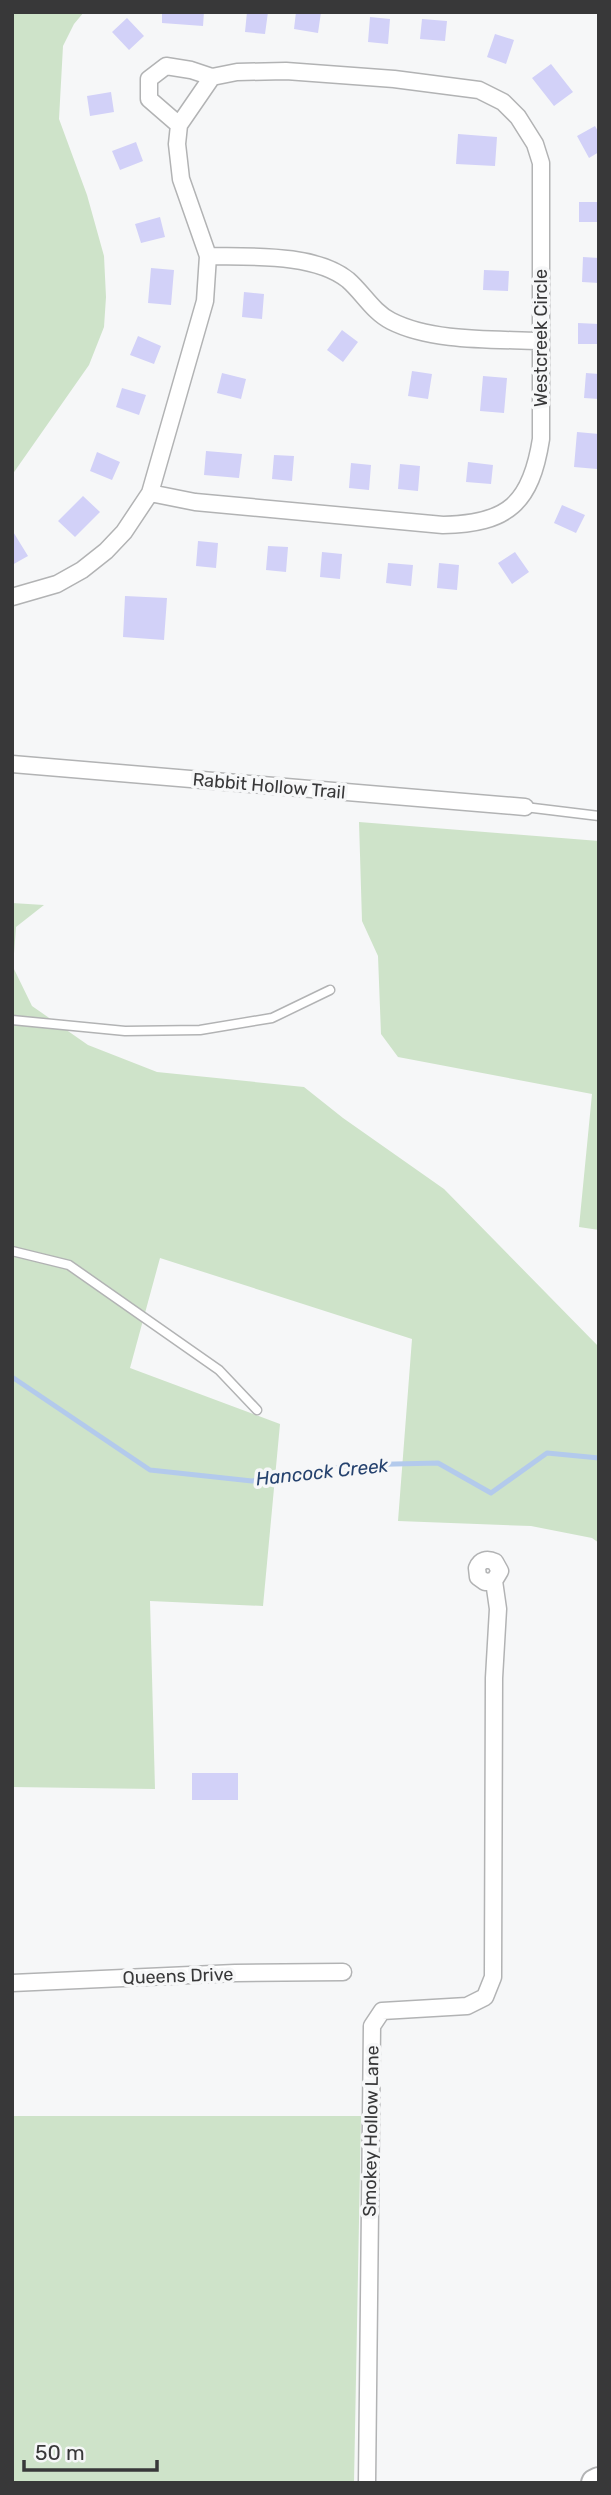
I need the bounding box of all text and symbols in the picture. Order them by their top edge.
street label: Westcreek Circle [530,269,552,407]
street label: Rabbit Hollow Trail [192,768,346,804]
water label: Hancock Creek [255,1454,390,1490]
street label: Queens Drive [122,1963,234,1989]
street label: Smokey Hollow Lane [359,2045,383,2217]
scale bar [24,2428,158,2472]
text: 50 m [35,2440,85,2465]

